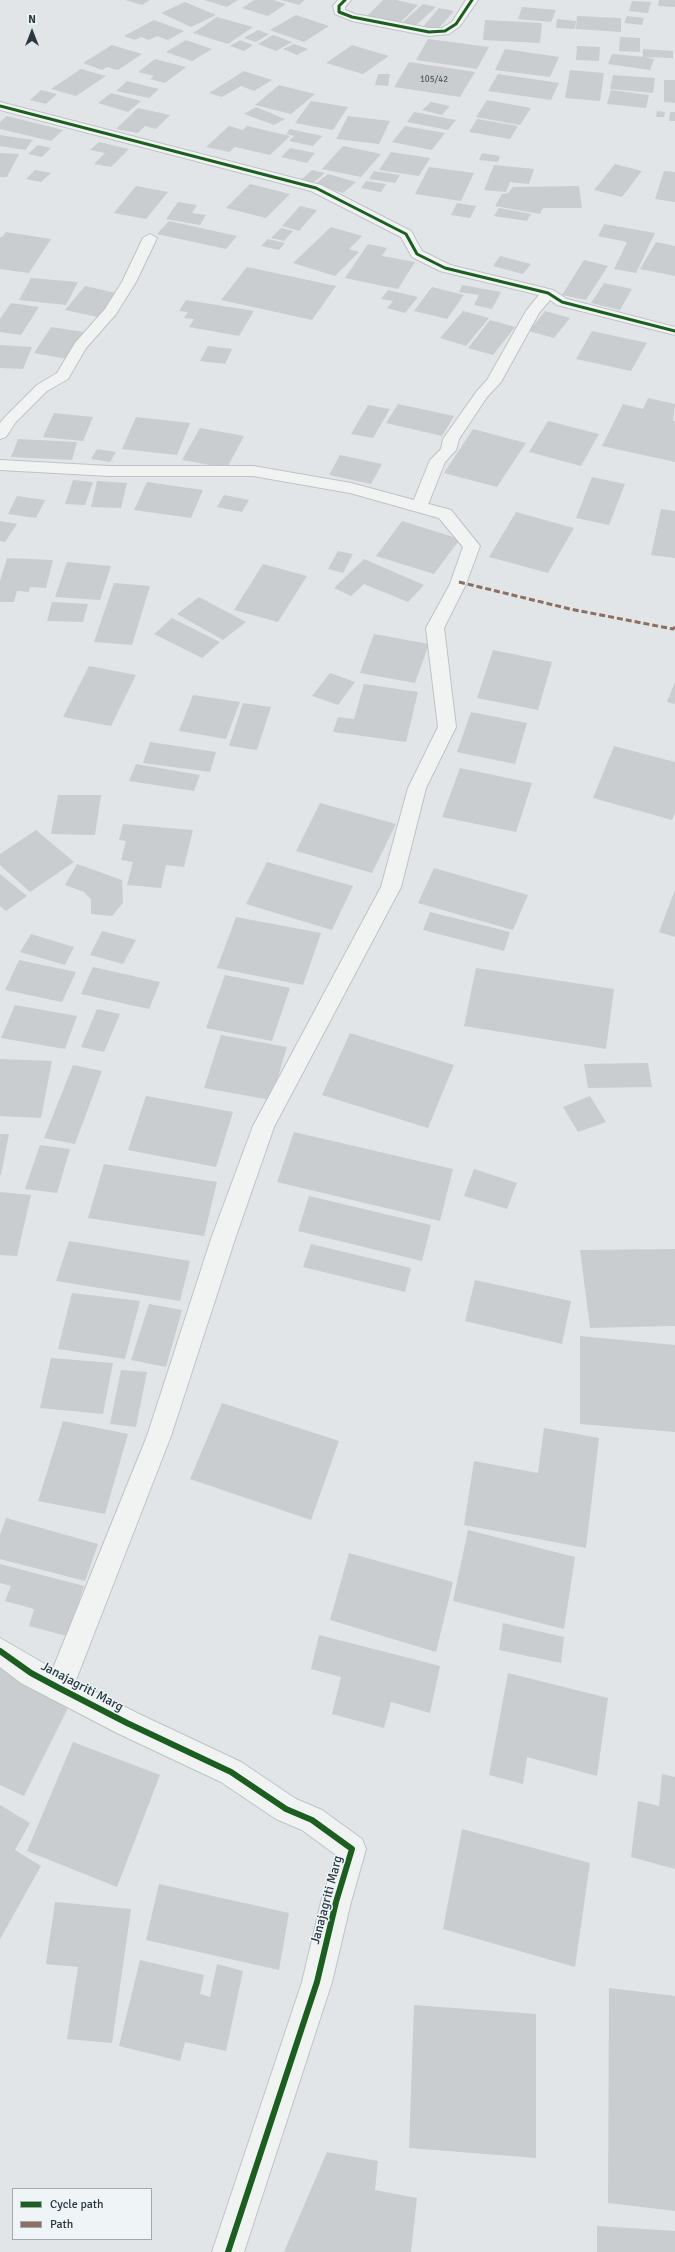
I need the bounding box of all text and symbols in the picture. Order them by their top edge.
north arrow [12,12,52,52]
text: N [28,13,36,26]
house number: 105/42 [420,75,448,85]
street label: Janajagriti Marg [38,1659,126,1715]
street label: Janajagriti Marg [308,1854,346,1946]
legend [12,2188,152,2240]
text: Cycle path [50,2197,103,2212]
text: Path [50,2217,73,2232]

